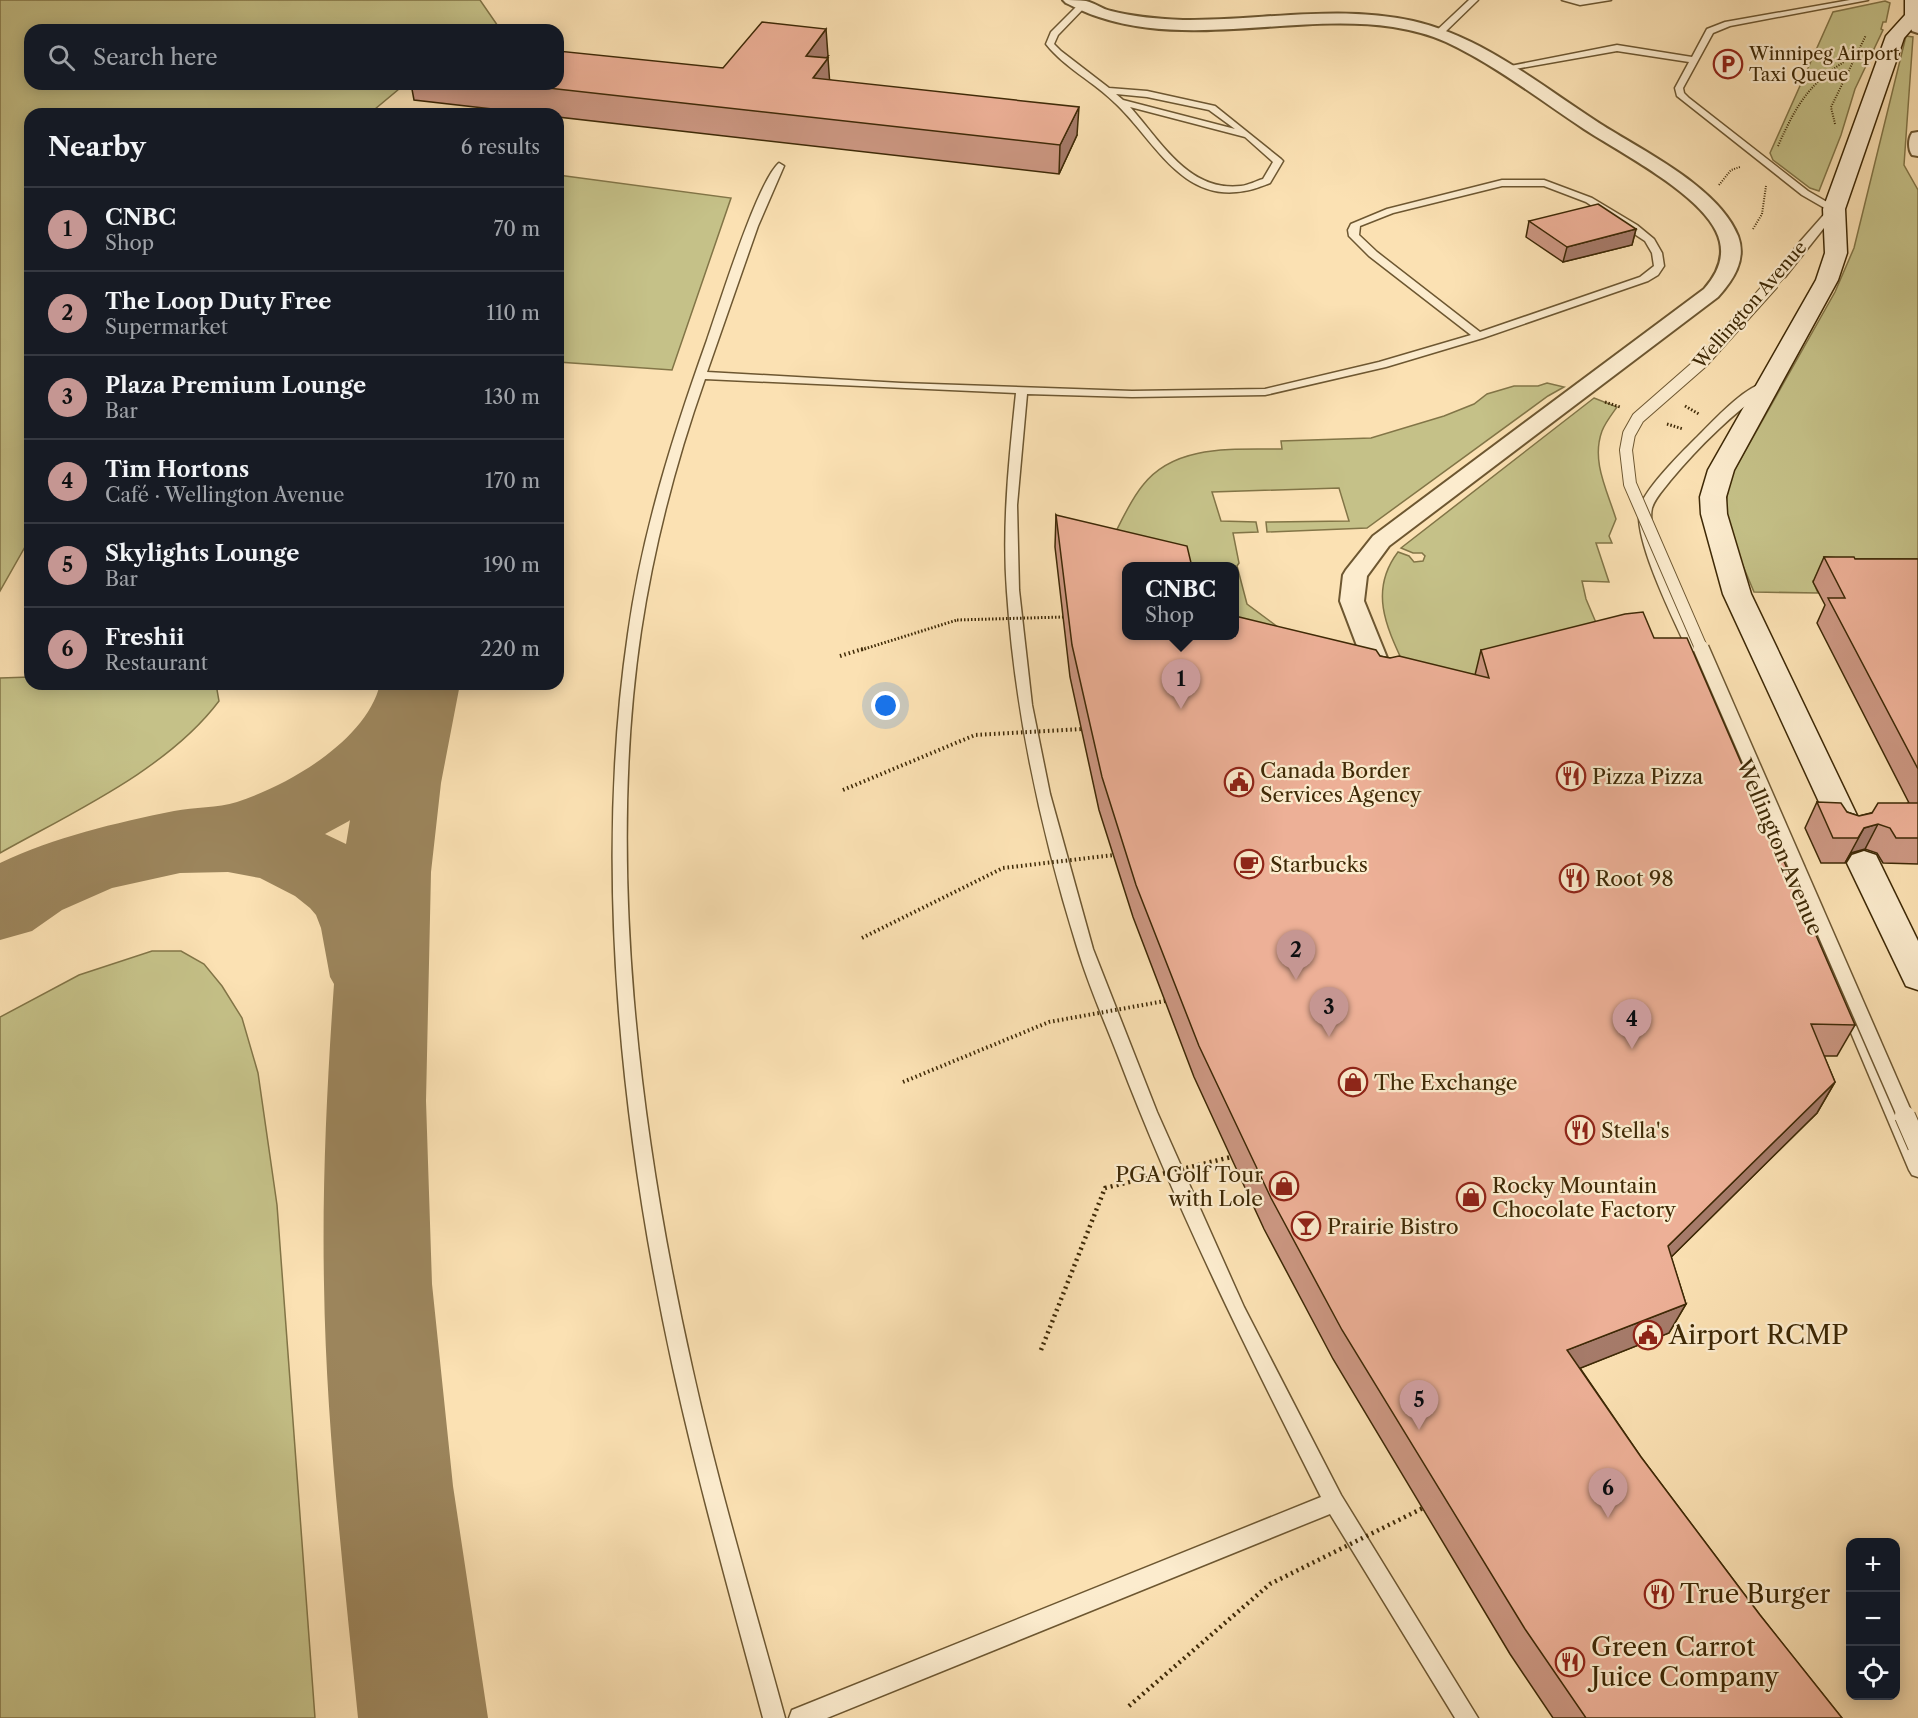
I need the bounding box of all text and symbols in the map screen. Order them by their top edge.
search box [24,24,564,90]
icon: search [45,41,78,74]
place label: Winnipeg Airport Taxi Queue [1748,43,1900,86]
text: Search here [93,44,218,71]
parking icon: Winnipeg Airport Taxi Queue [1712,48,1744,80]
text: Nearby [48,131,146,163]
text: 6 results [461,135,540,159]
text: CNBC [105,204,176,231]
text: 1 [63,217,72,241]
text: 70 m [494,217,540,241]
text: Shop [105,231,154,255]
street label: Wellington Avenue [1688,237,1811,374]
text: The Loop Duty Free [105,288,332,315]
text: 2 [62,301,73,325]
text: 110 m [487,301,540,325]
text: Supermarket [105,315,228,339]
text: Plaza Premium Lounge [105,372,366,399]
text: 3 [62,385,73,409]
text: 130 m [484,385,540,409]
text: Bar [105,399,138,423]
text: Tim Hortons [105,456,249,483]
text: 4 [62,469,73,493]
text: 170 m [485,469,540,493]
text: Café · Wellington Avenue [105,483,345,507]
text: Skylights Lounge [105,540,299,567]
text: 5 [62,553,73,577]
text: 190 m [483,553,540,577]
popup [1122,562,1239,640]
text: Bar [105,567,138,591]
text: CNBC [1145,576,1216,603]
text: Shop [1145,603,1194,627]
text: Freshii [105,624,184,651]
text: 6 [62,637,73,661]
text: 220 m [480,637,540,661]
text: Restaurant [105,651,208,675]
pin: 1 [1162,660,1200,709]
your location [871,691,900,720]
street label: Wellington Avenue [1731,754,1828,939]
place label: Canada Border Services Agency [1260,758,1422,807]
restaurant icon: Pizza Pizza [1555,760,1587,792]
place label: Pizza Pizza [1592,764,1704,789]
public building icon: Canada Border Services Agency [1223,766,1255,798]
cafe icon: Starbucks [1233,848,1265,880]
place label: Starbucks [1270,852,1368,877]
restaurant icon: Root 98 [1558,862,1590,894]
place label: Root 98 [1595,866,1674,891]
pin: 2 [1276,930,1316,980]
pin: 3 [1310,988,1348,1037]
pin: 4 [1612,1000,1652,1049]
shop icon: The Exchange [1337,1066,1369,1098]
place label: The Exchange [1374,1070,1518,1095]
restaurant icon: Stella's [1564,1114,1596,1146]
place label: Stella's [1601,1118,1670,1143]
place label: PGA Golf Tour with Lole [1115,1162,1263,1211]
shop icon: PGA Golf Tour with Lole [1268,1170,1300,1202]
place label: Rocky Mountain Chocolate Factory [1492,1173,1676,1222]
shop icon: Rocky Mountain Chocolate Factory [1455,1181,1487,1213]
bar icon: Prairie Bistro [1290,1210,1322,1242]
place label: Prairie Bistro [1327,1214,1459,1239]
public building icon: Airport RCMP [1632,1319,1664,1351]
place label: Airport RCMP [1668,1319,1848,1351]
pin: 5 [1400,1380,1438,1430]
pin: 6 [1588,1468,1628,1518]
map controls [1846,1538,1900,1700]
button: + [1846,1538,1900,1592]
restaurant icon: True Burger [1643,1578,1675,1610]
place label: True Burger [1680,1578,1831,1610]
button: − [1846,1592,1900,1646]
place label: Green Carrot Juice Company [1587,1631,1780,1693]
restaurant icon: Green Carrot Juice Company [1554,1646,1586,1678]
button: locate [1846,1646,1900,1700]

